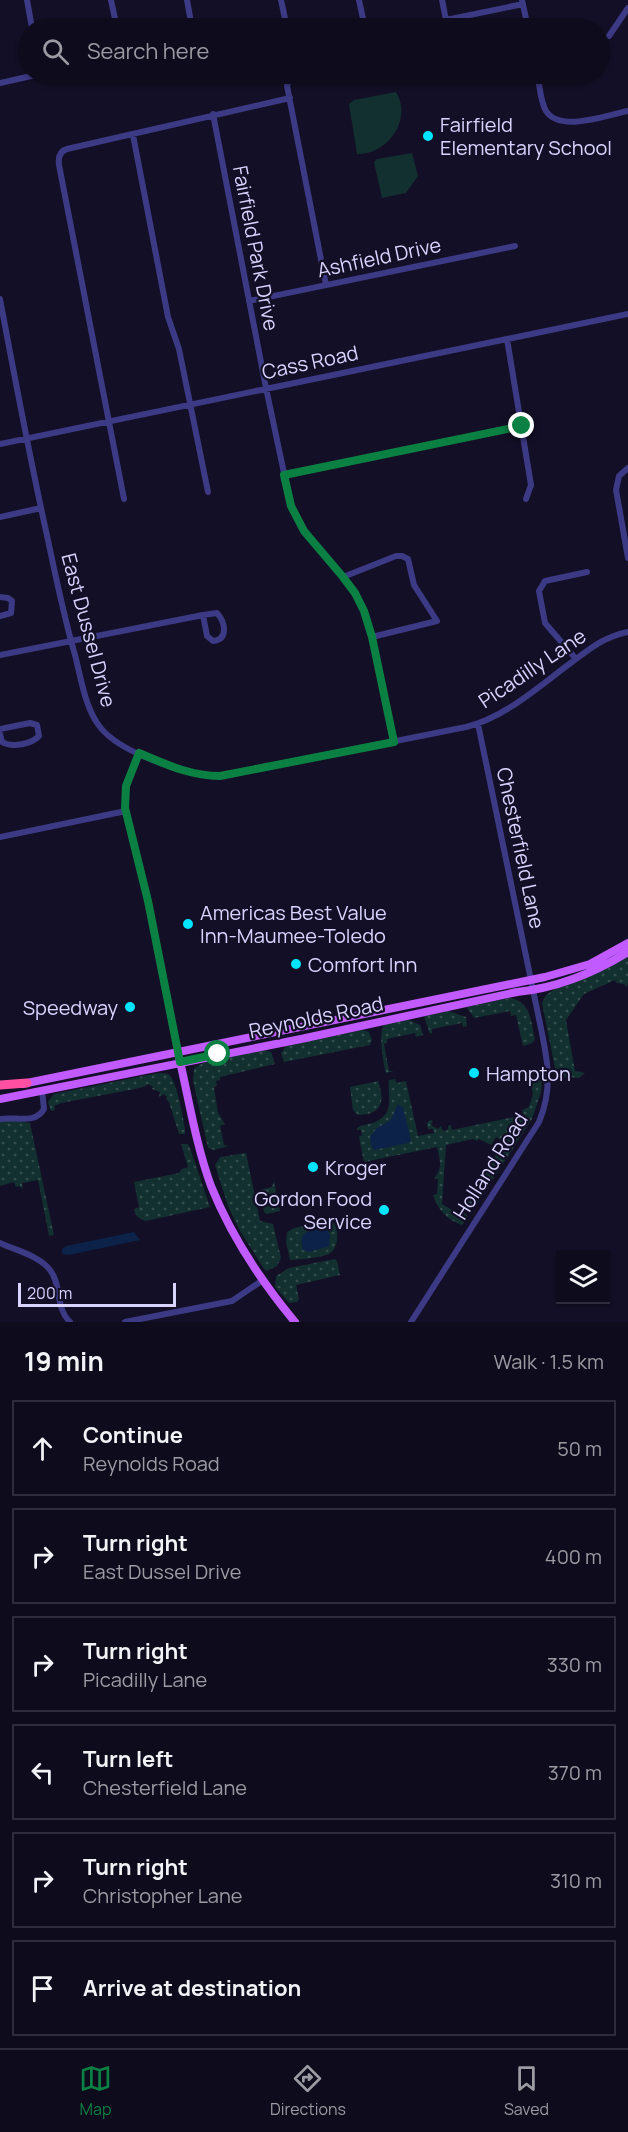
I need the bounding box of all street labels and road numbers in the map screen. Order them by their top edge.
street label: Fairfield Park Drive [227,163,285,333]
street label: Ashfield Drive [315,231,443,283]
street label: Cass Road [259,339,361,385]
street label: East Dussel Drive [55,550,123,710]
street label: Picadilly Lane [473,622,591,714]
street label: Chesterfield Lane [491,765,551,931]
street label: Reynolds Road [246,990,386,1044]
street label: Holland Road [446,1108,534,1224]

